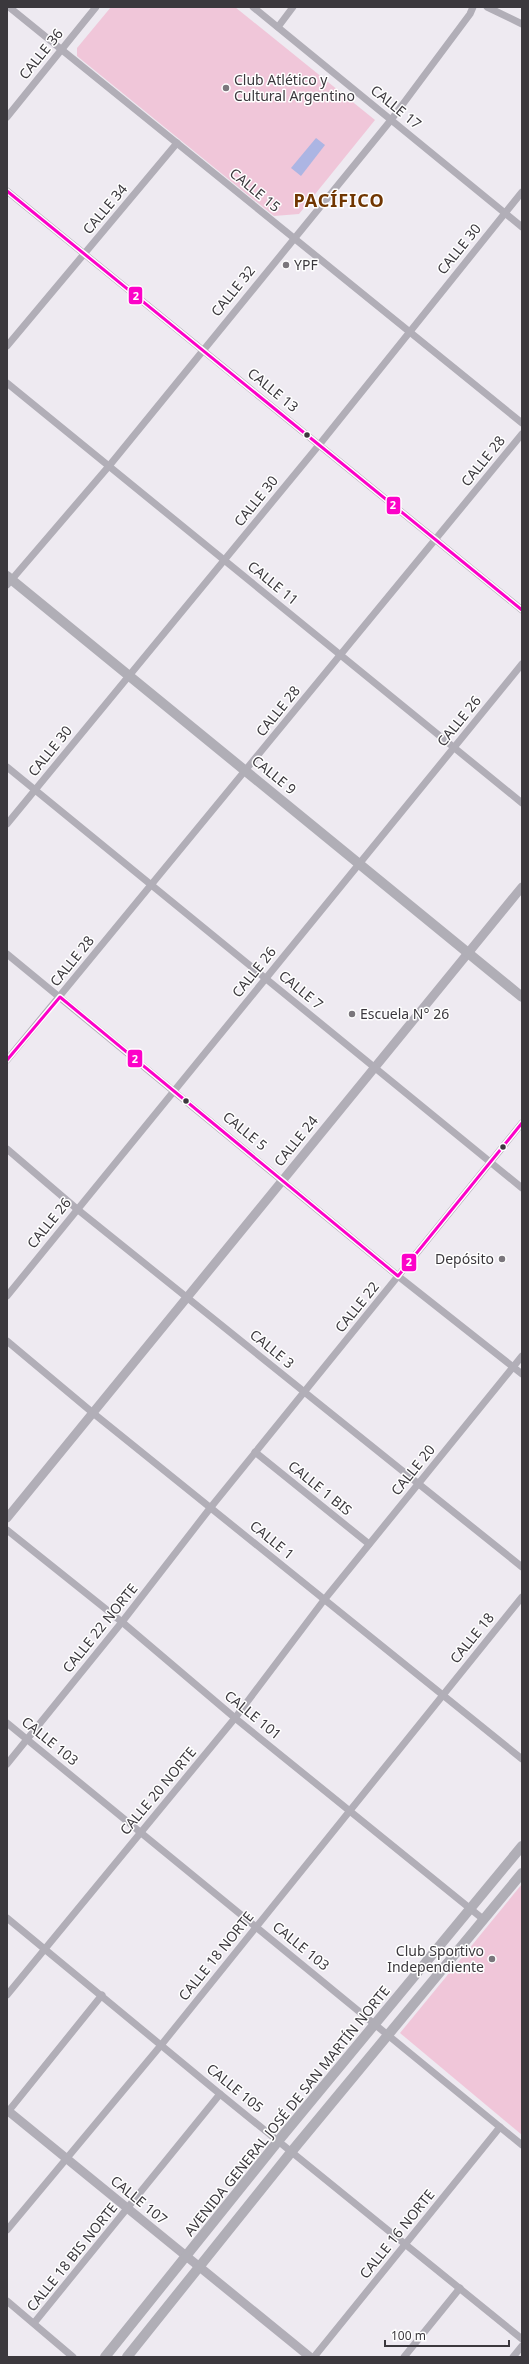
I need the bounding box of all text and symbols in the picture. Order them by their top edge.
street label: CALLE 36 [14,24,67,83]
place label: Club Atlético y Cultural Argentino [234,70,355,105]
street label: CALLE 17 [367,80,426,133]
marker: Club Atlético y Cultural Argentino [221,83,231,93]
street label: CALLE 15 [226,163,285,216]
street label: CALLE 34 [78,180,131,238]
district label: PACÍFICO [293,188,385,212]
street label: CALLE 30 [432,219,485,278]
place label: YPF [294,255,318,274]
marker: YPF [281,260,291,270]
street label: CALLE 32 [206,261,259,320]
line badge: 2 [128,286,143,305]
text: 2 [133,288,139,303]
street label: CALLE 13 [244,363,303,416]
unlabelled marker [302,430,312,440]
street label: CALLE 28 [456,431,509,490]
street label: CALLE 30 [229,471,282,530]
line badge: 2 [386,496,401,515]
text: 2 [390,497,396,512]
street label: CALLE 11 [244,556,303,609]
street label: CALLE 28 [251,681,304,740]
street label: CALLE 26 [432,691,485,750]
street label: CALLE 30 [23,721,76,780]
street label: CALLE 9 [248,751,300,798]
street label: CALLE 28 [45,931,98,990]
street label: CALLE 26 [227,942,280,1001]
street label: CALLE 7 [275,966,327,1013]
place label: Escuela N° 26 [360,1004,449,1023]
marker: Escuela N° 26 [347,1009,357,1019]
line badge: 2 [127,1049,143,1068]
text: 2 [132,1051,138,1066]
unlabelled marker [181,1096,191,1106]
street label: CALLE 5 [219,1107,271,1154]
street label: CALLE 24 [269,1111,322,1170]
unlabelled marker [498,1142,508,1152]
street label: CALLE 26 [22,1193,75,1252]
place label: Depósito [435,1249,494,1268]
line badge: 2 [401,1253,417,1272]
text: 2 [406,1254,412,1269]
marker: Depósito [497,1254,507,1264]
street label: CALLE 22 [330,1277,383,1336]
street label: CALLE 3 [246,1325,298,1372]
street label: CALLE 20 [386,1440,439,1499]
street label: CALLE 1 BIS [284,1456,356,1519]
street label: CALLE 1 [246,1516,298,1563]
street label: CALLE 22 NORTE [58,1579,141,1676]
street label: CALLE 18 [445,1608,498,1667]
street label: CALLE 101 [221,1686,286,1743]
street label: CALLE 103 [18,1712,83,1769]
street label: CALLE 20 NORTE [115,1743,200,1839]
street label: CALLE 18 NORTE [174,1907,257,2004]
street label: CALLE 103 [269,1917,334,1974]
place label: Club Sportivo Independiente [387,1941,484,1976]
marker: Club Sportivo Independiente [487,1954,497,1964]
street label: AVENIDA GENERAL JOSÉ DE SAN MARTÍN NORTE [179,1982,394,2240]
street label: CALLE 105 [203,2059,268,2116]
street label: CALLE 107 [107,2171,172,2228]
street label: CALLE 16 NORTE [355,2185,438,2282]
street label: CALLE 18 BIS NORTE [22,2198,121,2315]
scale bar [385,2322,509,2348]
text: 100 m [391,2327,426,2344]

